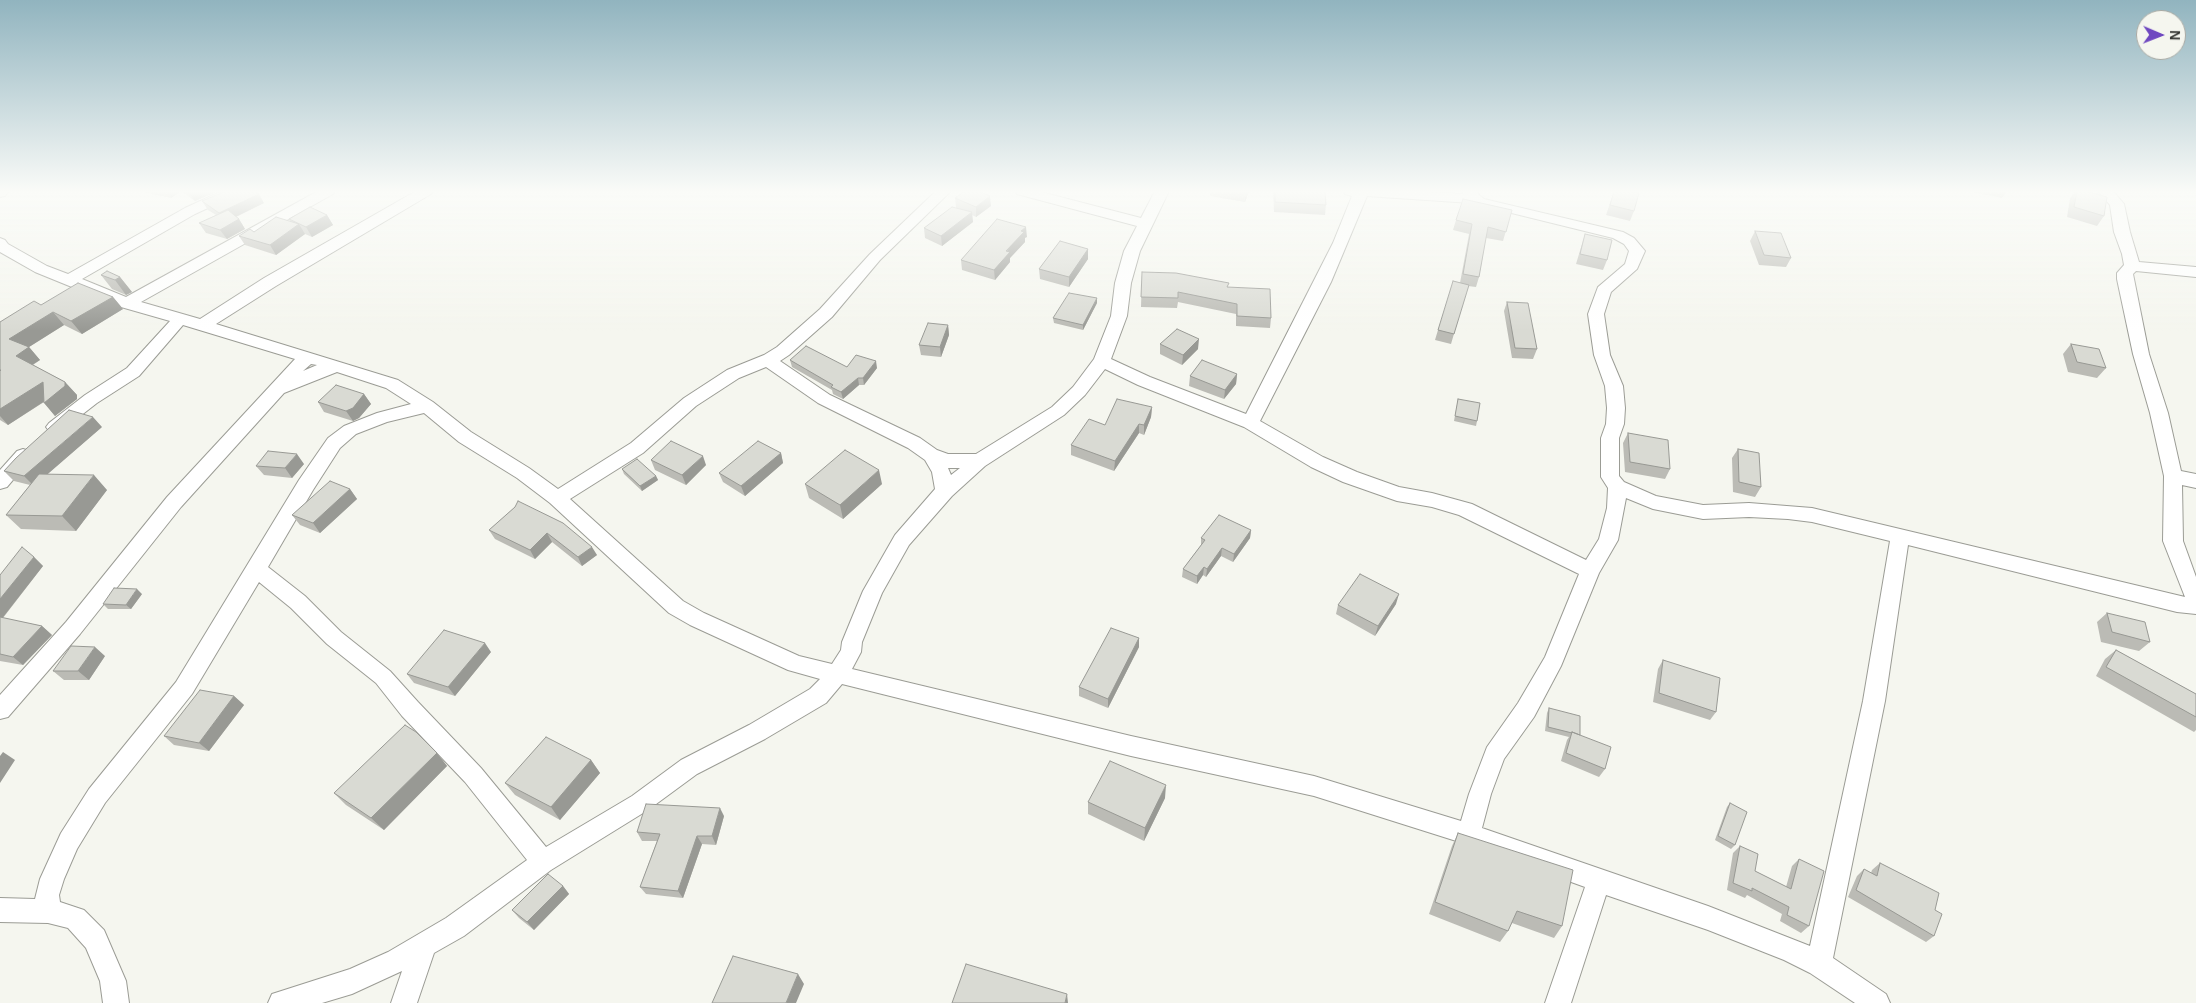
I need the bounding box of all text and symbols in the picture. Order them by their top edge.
north arrow [2136,10,2186,60]
text: N [2167,30,2183,40]

